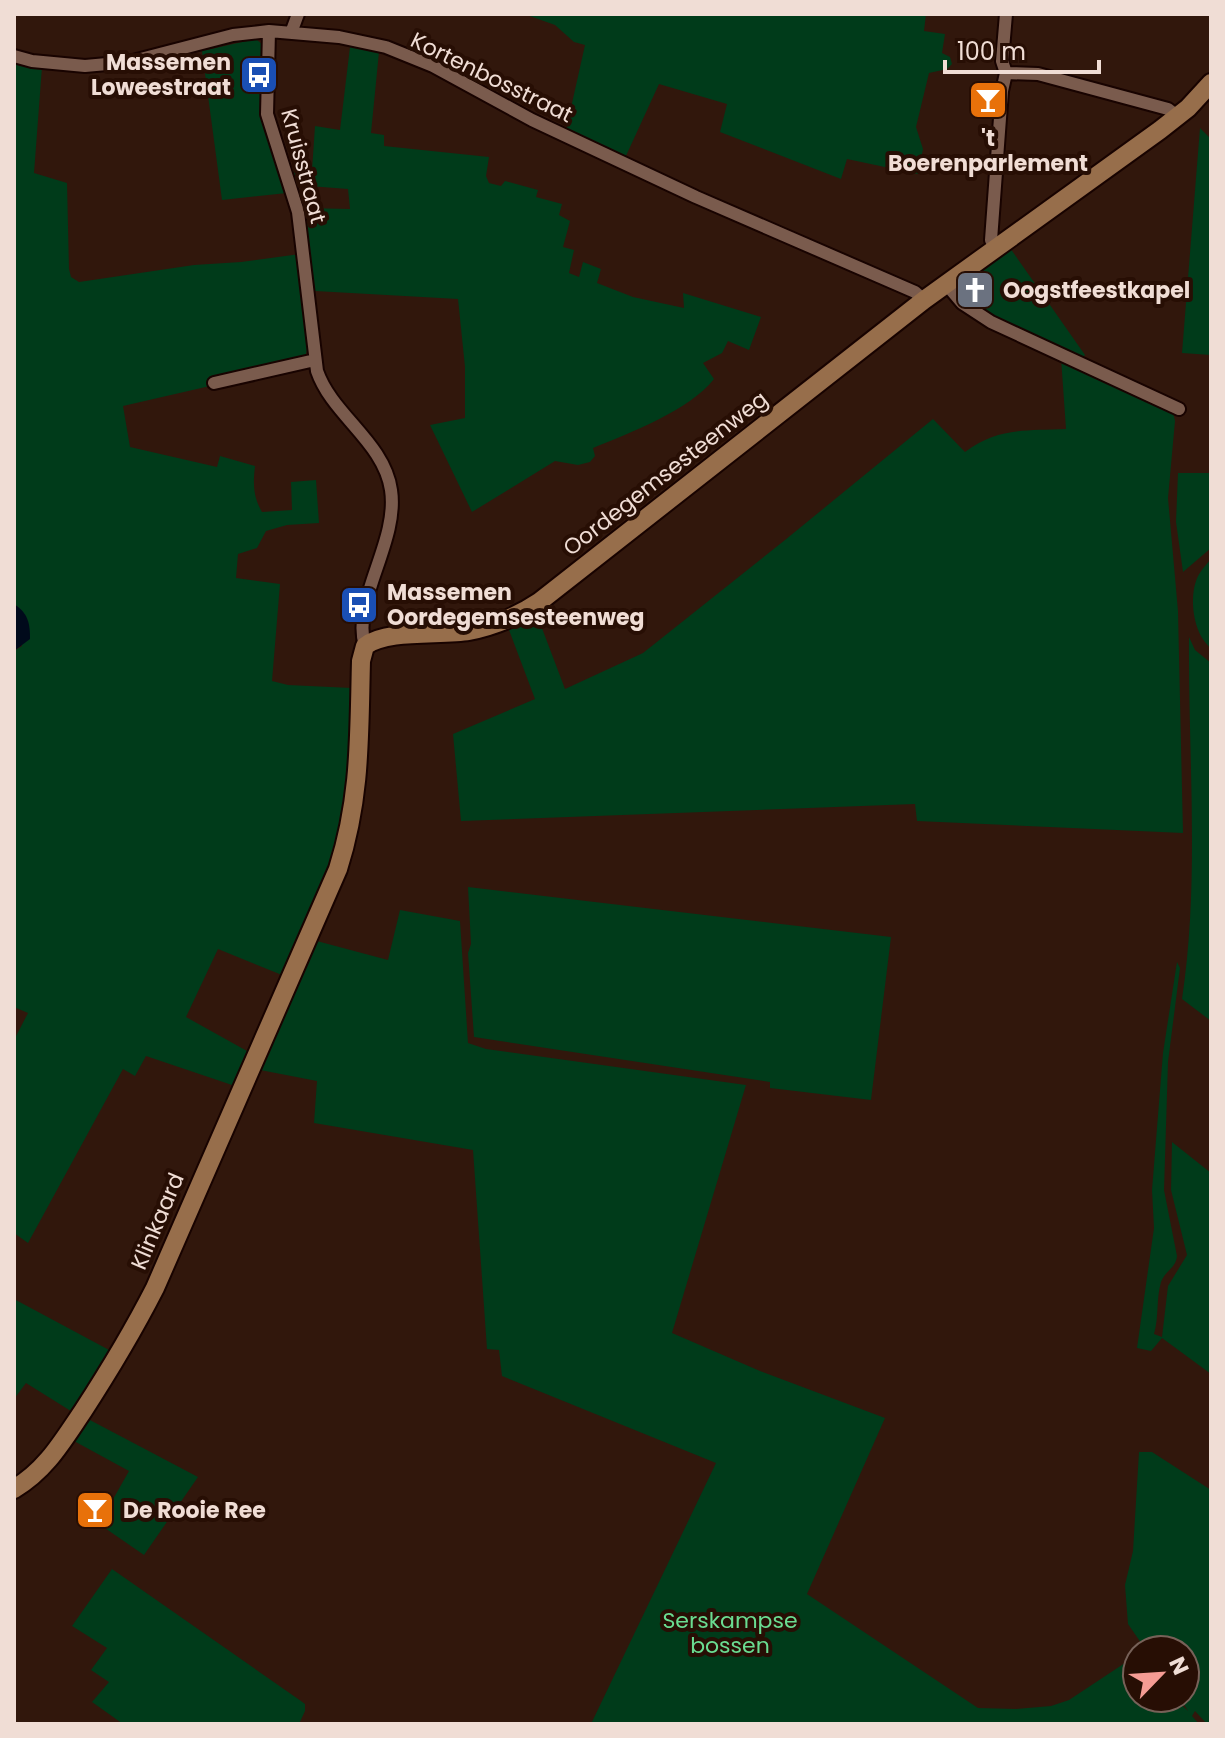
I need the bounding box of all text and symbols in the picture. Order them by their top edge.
scale bar [945,24,1099,74]
street label: Kortenbosstraat [405,25,578,130]
text: 100 m [957,35,1026,68]
place label: Massemen Loweestraat [91,47,231,103]
bus stop icon: Massemen Loweestraat [238,54,280,96]
bar icon: 't Boerenparlement [967,79,1009,121]
street label: Kruisstraat [273,105,334,227]
place label: 't Boerenparlement [888,123,1088,179]
church icon: Oogstfeestkapel [954,269,996,311]
place label: Oogstfeestkapel [1003,275,1190,306]
street label: Oordegemsesteenweg [557,384,774,563]
place label: Massemen Oordegemsesteenweg [387,577,645,633]
bus stop icon: Massemen Oordegemsesteenweg [338,584,380,626]
street label: Klinkaard [123,1168,192,1274]
bar icon: De Rooie Ree [74,1489,116,1531]
place label: De Rooie Ree [123,1495,266,1526]
park label: Serskampse bossen [662,1605,798,1661]
north arrow [1121,1634,1201,1714]
text: N [1161,1652,1196,1680]

